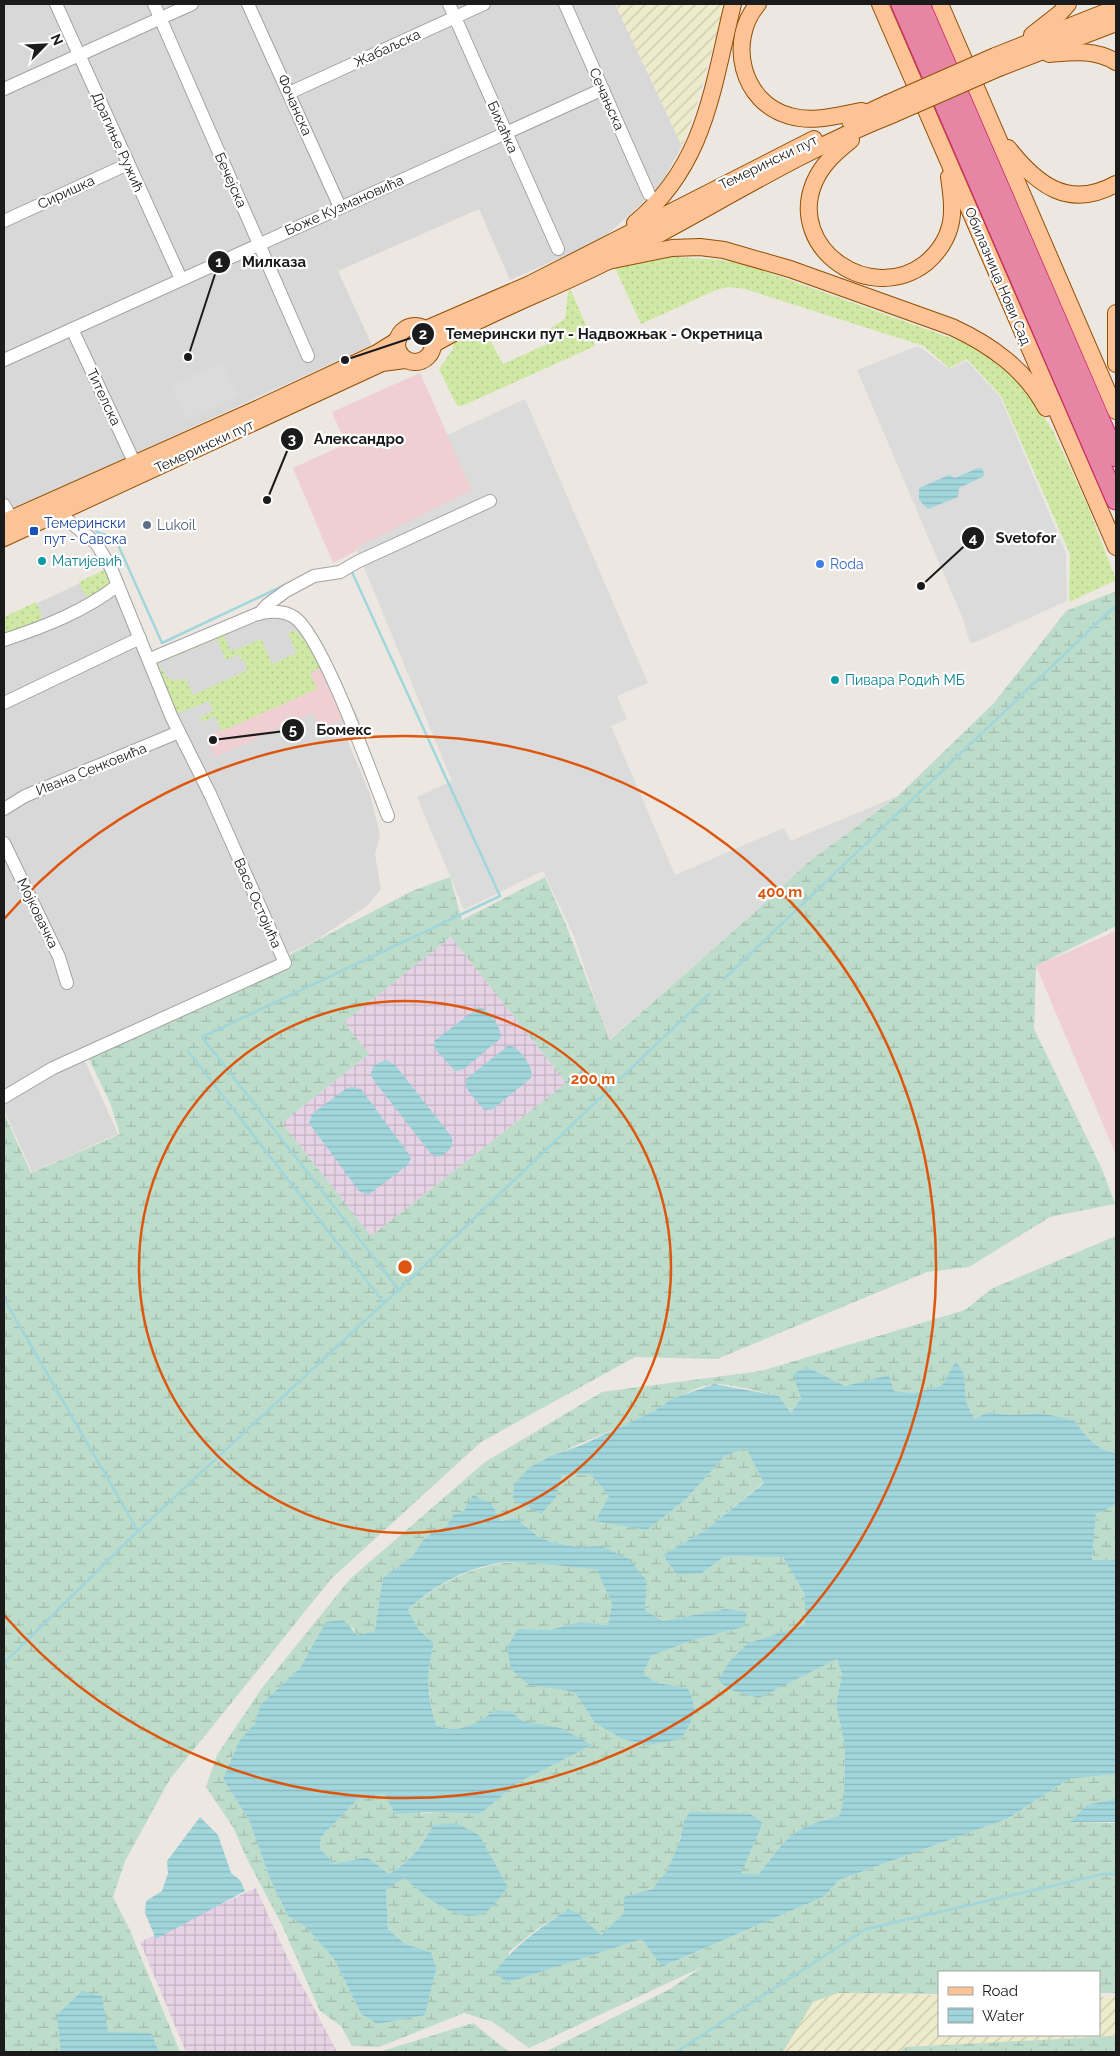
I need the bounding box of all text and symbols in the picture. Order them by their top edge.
north arrow [20,20,70,70]
street label: Жабаљска [351,26,423,70]
text: N [47,32,66,48]
street label: Сечањска [586,65,628,133]
street label: Фочанска [274,72,316,138]
street label: Драгиње Ружић [89,90,147,194]
street label: Бихаћка [484,99,522,155]
street label: Темерински пут [716,131,820,193]
street label: Бечејска [212,150,250,210]
street label: Сиришка [35,172,97,212]
street label: Боже Кузмановића [282,172,406,238]
street label: Обилазница Нови Сад [962,205,1034,347]
callout: Милказа [207,247,316,277]
text: 1 [215,253,223,271]
text: Милказа [242,253,307,271]
callout: Темерински пут - Надвожњак - Окретница [410,319,772,349]
text: 2 [419,325,427,343]
text: Темерински пут - Надвожњак - Окретница [445,325,763,343]
street label: Тителска [84,366,124,428]
street label: Темерински пут [152,416,256,476]
callout: Александро [279,424,414,454]
text: 3 [288,430,296,448]
text: Александро [314,430,404,448]
place label: Темерински пут - Савска [44,515,127,547]
place label: Lukoil [157,517,196,533]
marker: Lukoil [141,519,153,531]
callout: Svetofor [961,523,1067,553]
marker: Темерински пут - Савска [28,525,40,537]
text: 4 [969,529,978,547]
text: Svetofor [996,529,1057,547]
place label: Матијевић [52,553,122,569]
marker: Матијевић [36,555,48,567]
place label: Roda [830,556,864,572]
marker: Roda [814,558,826,570]
place label: Пивара Родић МБ [845,672,965,688]
marker: Пивара Родић МБ [829,674,841,686]
callout: Бомекс [281,715,381,745]
text: 5 [289,721,297,739]
text: Бомекс [316,721,372,739]
street label: Ивана Сенковића [33,739,149,799]
street label: Васе Остојића [231,856,285,950]
street label: Мојковачка [14,875,62,951]
text: 400 m [758,883,802,901]
text: 200 m [571,1070,615,1088]
centre of rings [396,1258,414,1276]
legend [938,1971,1100,2036]
text: Road [982,1982,1018,2000]
text: Water [982,2007,1025,2025]

